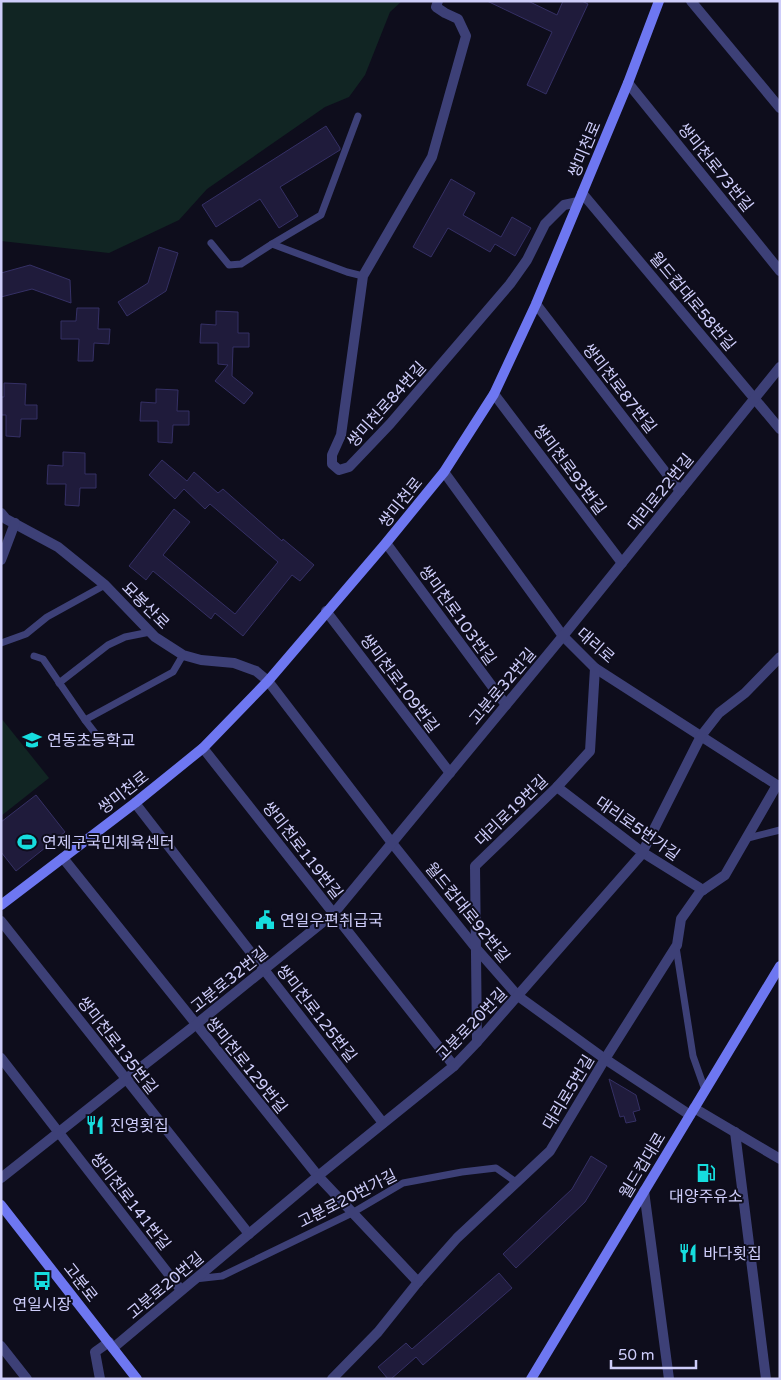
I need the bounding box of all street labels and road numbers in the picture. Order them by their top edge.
street label: 쌍미천로 [564,118,606,180]
street label: 쌍미천로73번길 [673,119,757,216]
street label: 월드컵대로58번길 [645,248,739,355]
street label: 쌍미천로87번길 [578,340,660,437]
street label: 쌍미천로84번길 [343,358,430,452]
street label: 쌍미천로93번길 [529,420,610,519]
street label: 대리로22번길 [624,450,698,535]
street label: 쌍미천로 [374,473,427,532]
street label: 쌍미천로103번길 [414,562,500,669]
street label: 묘봉산로 [117,578,173,634]
street label: 대리로 [572,624,619,668]
street label: 쌍미천로109번길 [356,630,443,737]
street label: 고분로32번길 [465,644,541,729]
street label: 쌍미천로 [94,767,153,819]
street label: 대리로19번길 [471,771,552,850]
street label: 대리로5번가길 [591,792,683,865]
street label: 쌍미천로119번길 [258,798,347,903]
street label: 월드컵대로92번길 [421,858,514,967]
street label: 고분로32번길 [187,943,272,1017]
street label: 쌍미천로125번길 [272,961,361,1066]
street label: 고분로20번길 [432,984,511,1065]
street label: 쌍미천로135번길 [73,993,162,1098]
street label: 쌍미천로129번길 [201,1013,291,1118]
street label: 대리로5번길 [539,1052,599,1134]
street label: 월드컵대로 [615,1129,671,1202]
street label: 쌍미천로141번길 [86,1149,175,1254]
street label: 고분로20번가길 [295,1165,400,1232]
street label: 고분로20번길 [123,1248,208,1324]
street label: 고분로 [59,1259,102,1306]

